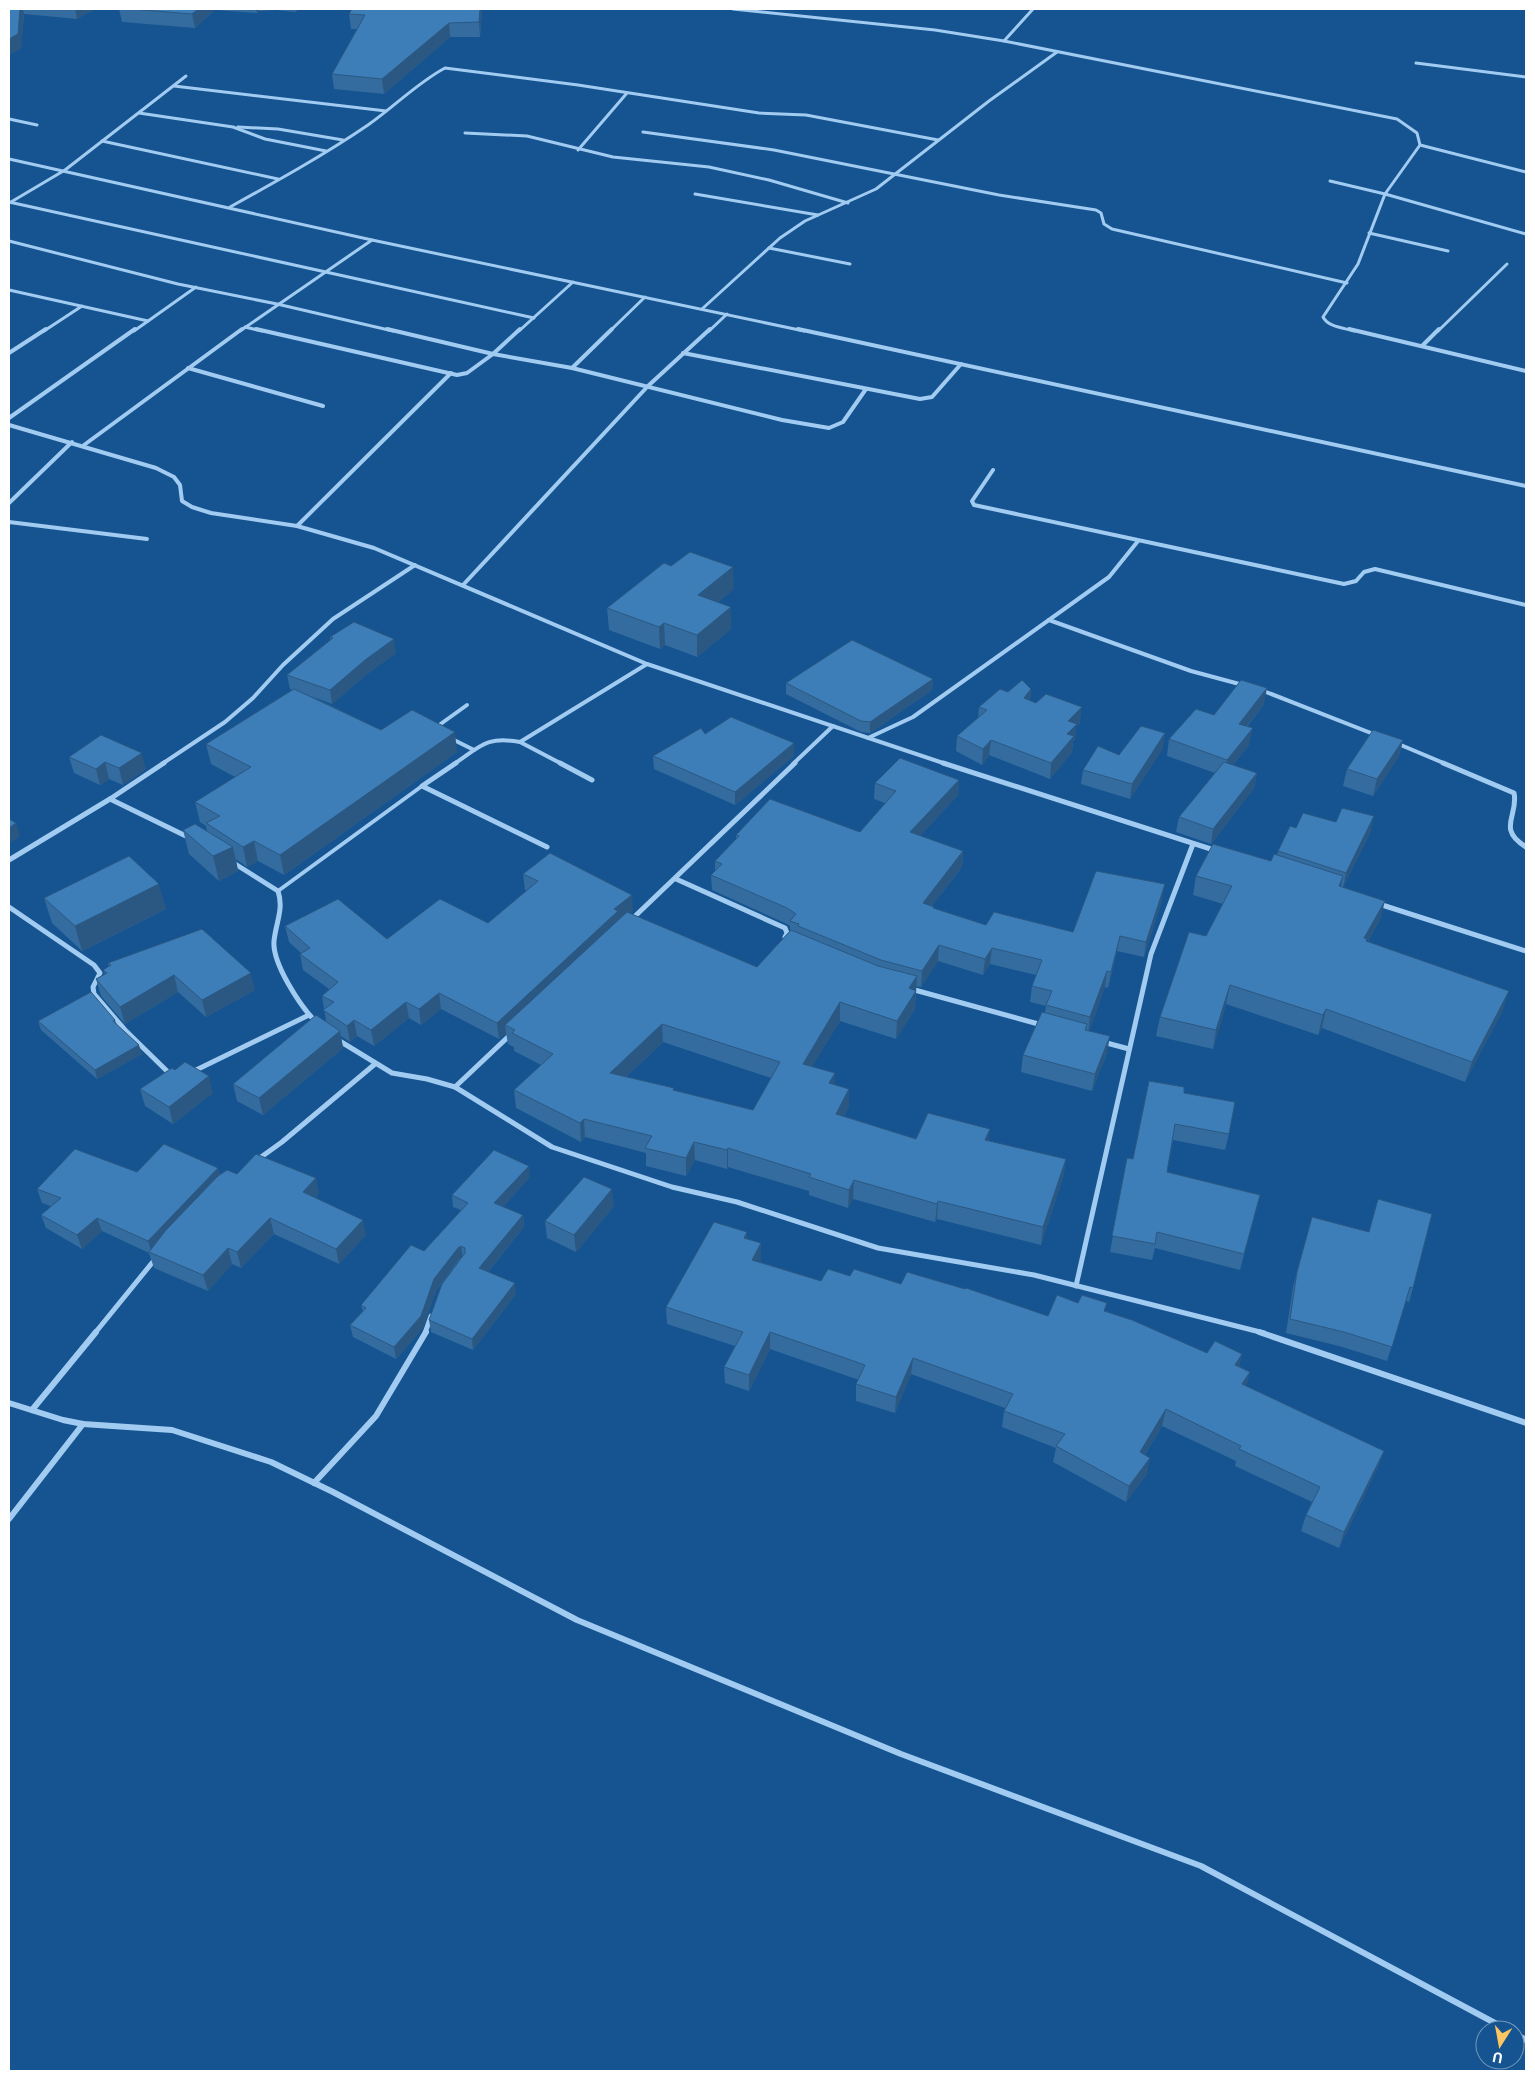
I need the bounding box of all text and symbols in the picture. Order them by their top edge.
north arrow [1475,2020,1525,2070]
text: U [1490,2048,1504,2069]

